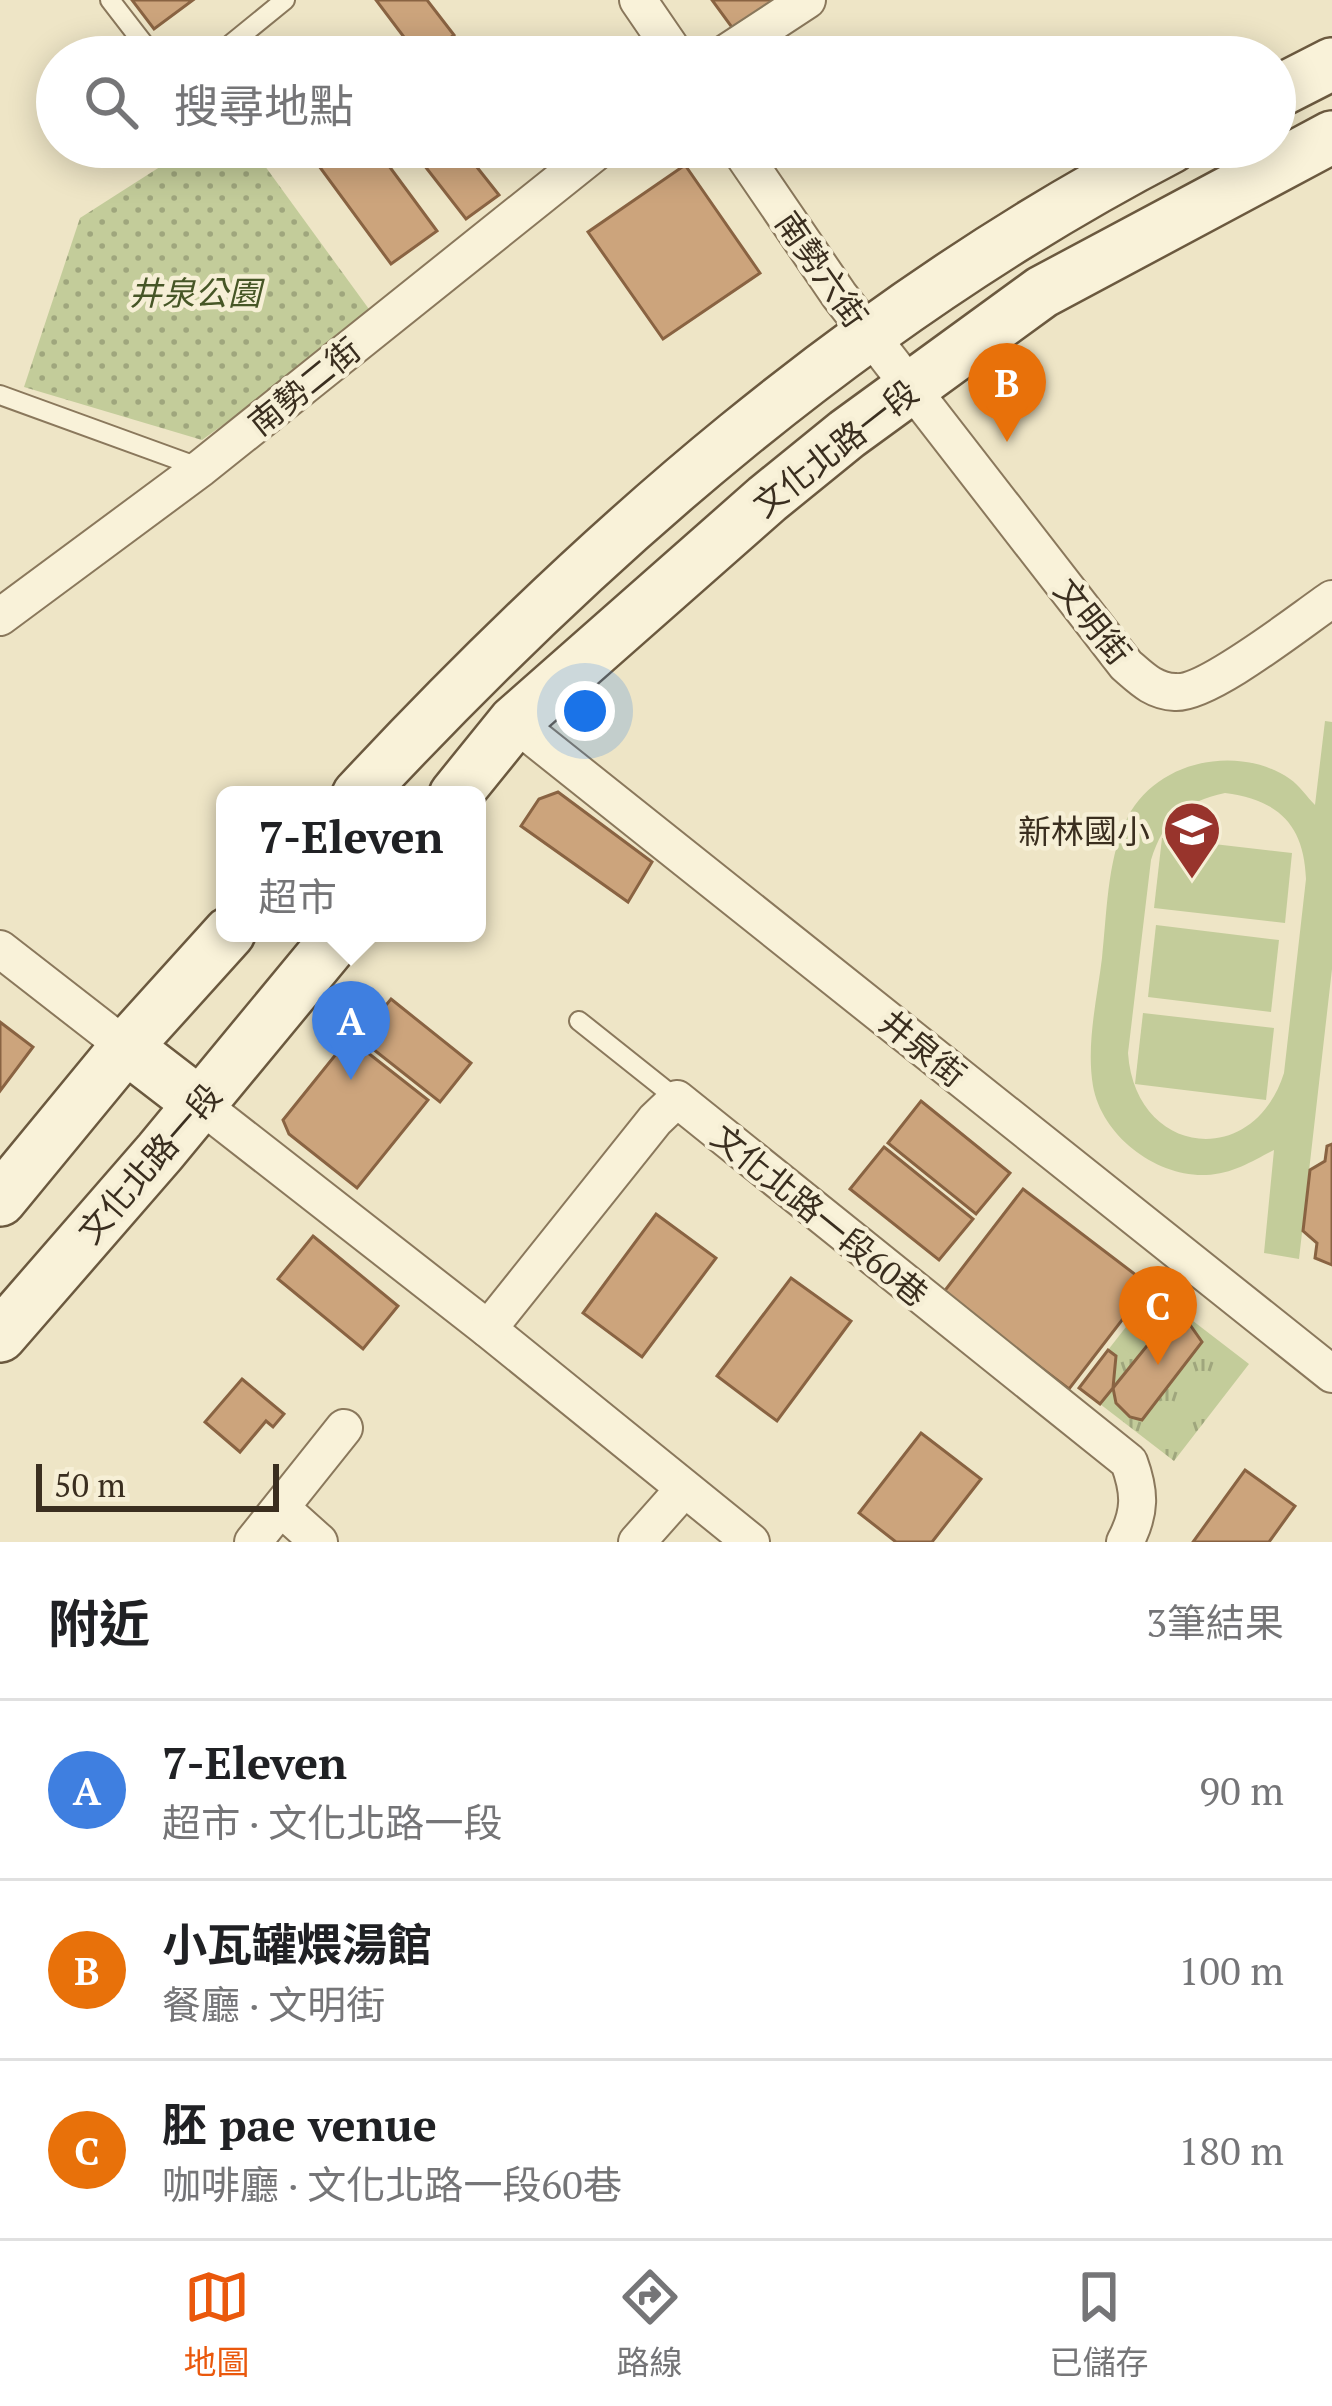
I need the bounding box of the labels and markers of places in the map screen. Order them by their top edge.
pin: B [968,343,1046,442]
school or university icon: 新林國小 [1161,799,1223,881]
place label: 新林國小 [1018,809,1150,852]
pin: A [312,981,390,1080]
pin: C [1119,1266,1197,1365]

